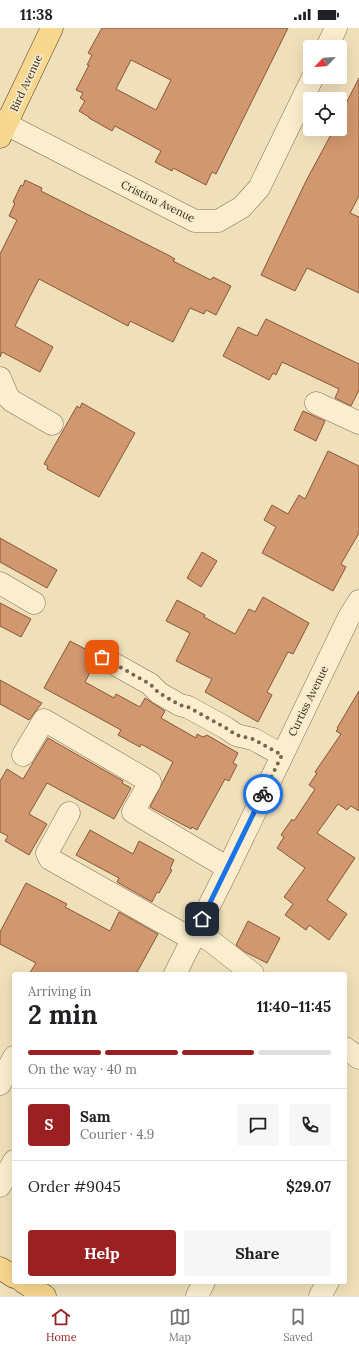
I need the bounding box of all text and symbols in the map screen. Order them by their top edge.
text: 11:38 [20,5,53,24]
north arrow [303,40,347,84]
map controls [303,40,347,136]
street label: Bird Avenue [7,52,45,114]
button: locate [303,92,347,136]
street label: Cristina Avenue [119,177,197,225]
pin [85,640,119,674]
icon: bag [91,646,113,668]
street label: Curtiss Avenue [285,663,331,739]
courier [243,774,283,814]
icon: bike [252,783,274,805]
pin [185,902,219,936]
icon: home [191,908,213,930]
text: Arriving in [28,983,91,1000]
text: 11:40–11:45 [257,997,331,1016]
text: 2 min [28,998,98,1031]
text: On the way · 40 m [28,1061,137,1078]
button: chat [237,1104,279,1146]
button: phone [289,1104,331,1146]
text: Sam [80,1107,111,1126]
text: S [45,1115,53,1134]
text: Courier · 4.9 [80,1126,154,1143]
text: Order #9045 [28,1177,121,1196]
text: $29.07 [286,1177,331,1196]
button: Help [28,1230,176,1276]
button: Share [184,1230,331,1276]
tab: Home [46,1306,77,1344]
tab: Map [169,1306,191,1344]
tab: Saved [283,1306,313,1344]

